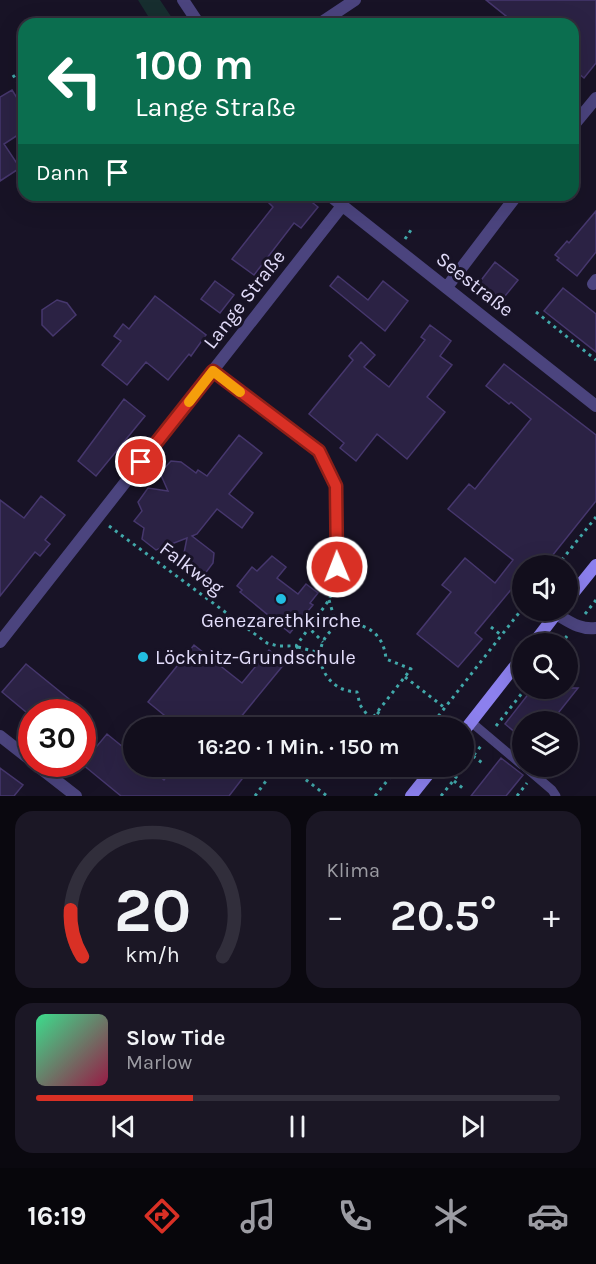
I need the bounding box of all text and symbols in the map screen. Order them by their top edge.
text: 100 m [135,40,254,90]
icon: left [36,42,114,120]
text: Lange Straße [135,91,296,123]
icon: arrive [101,156,134,189]
text: Dann [36,160,89,186]
street label: Lange Straße [199,245,290,353]
street label: Seestraße [432,247,518,322]
pin [115,436,166,487]
icon: arrive [124,445,157,478]
position arrow [305,535,369,599]
street label: Falkweg [155,537,228,600]
map controls [512,555,578,777]
button: sound [512,555,578,621]
marker: Genezarethkirche [274,592,288,606]
place label: Genezarethkirche [201,609,361,632]
button: search [512,633,578,699]
place label: Löcknitz-Grundschule [155,646,356,669]
marker: Löcknitz-Grundschule [136,650,150,664]
speed limit sign: 30 [18,699,96,777]
button: layers [512,711,578,777]
text: 16:20 · 1 Min. · 150 m [197,734,400,760]
text: Klima [327,859,380,882]
text: 20 [114,874,191,947]
text: 20.5° [390,889,497,941]
text: − [327,897,344,935]
text: + [543,897,560,935]
text: km/h [126,942,180,967]
text: Slow Tide [126,1025,226,1051]
text: Marlow [126,1051,192,1074]
icon: previous [107,1110,140,1143]
icon: pause [281,1110,314,1143]
icon: next [456,1110,489,1143]
icon: directions [141,1195,183,1237]
icon: music [237,1195,279,1237]
icon: phone [334,1195,376,1237]
icon: climate [430,1195,472,1237]
icon: car [527,1195,569,1237]
text: 16:19 [27,1200,87,1232]

